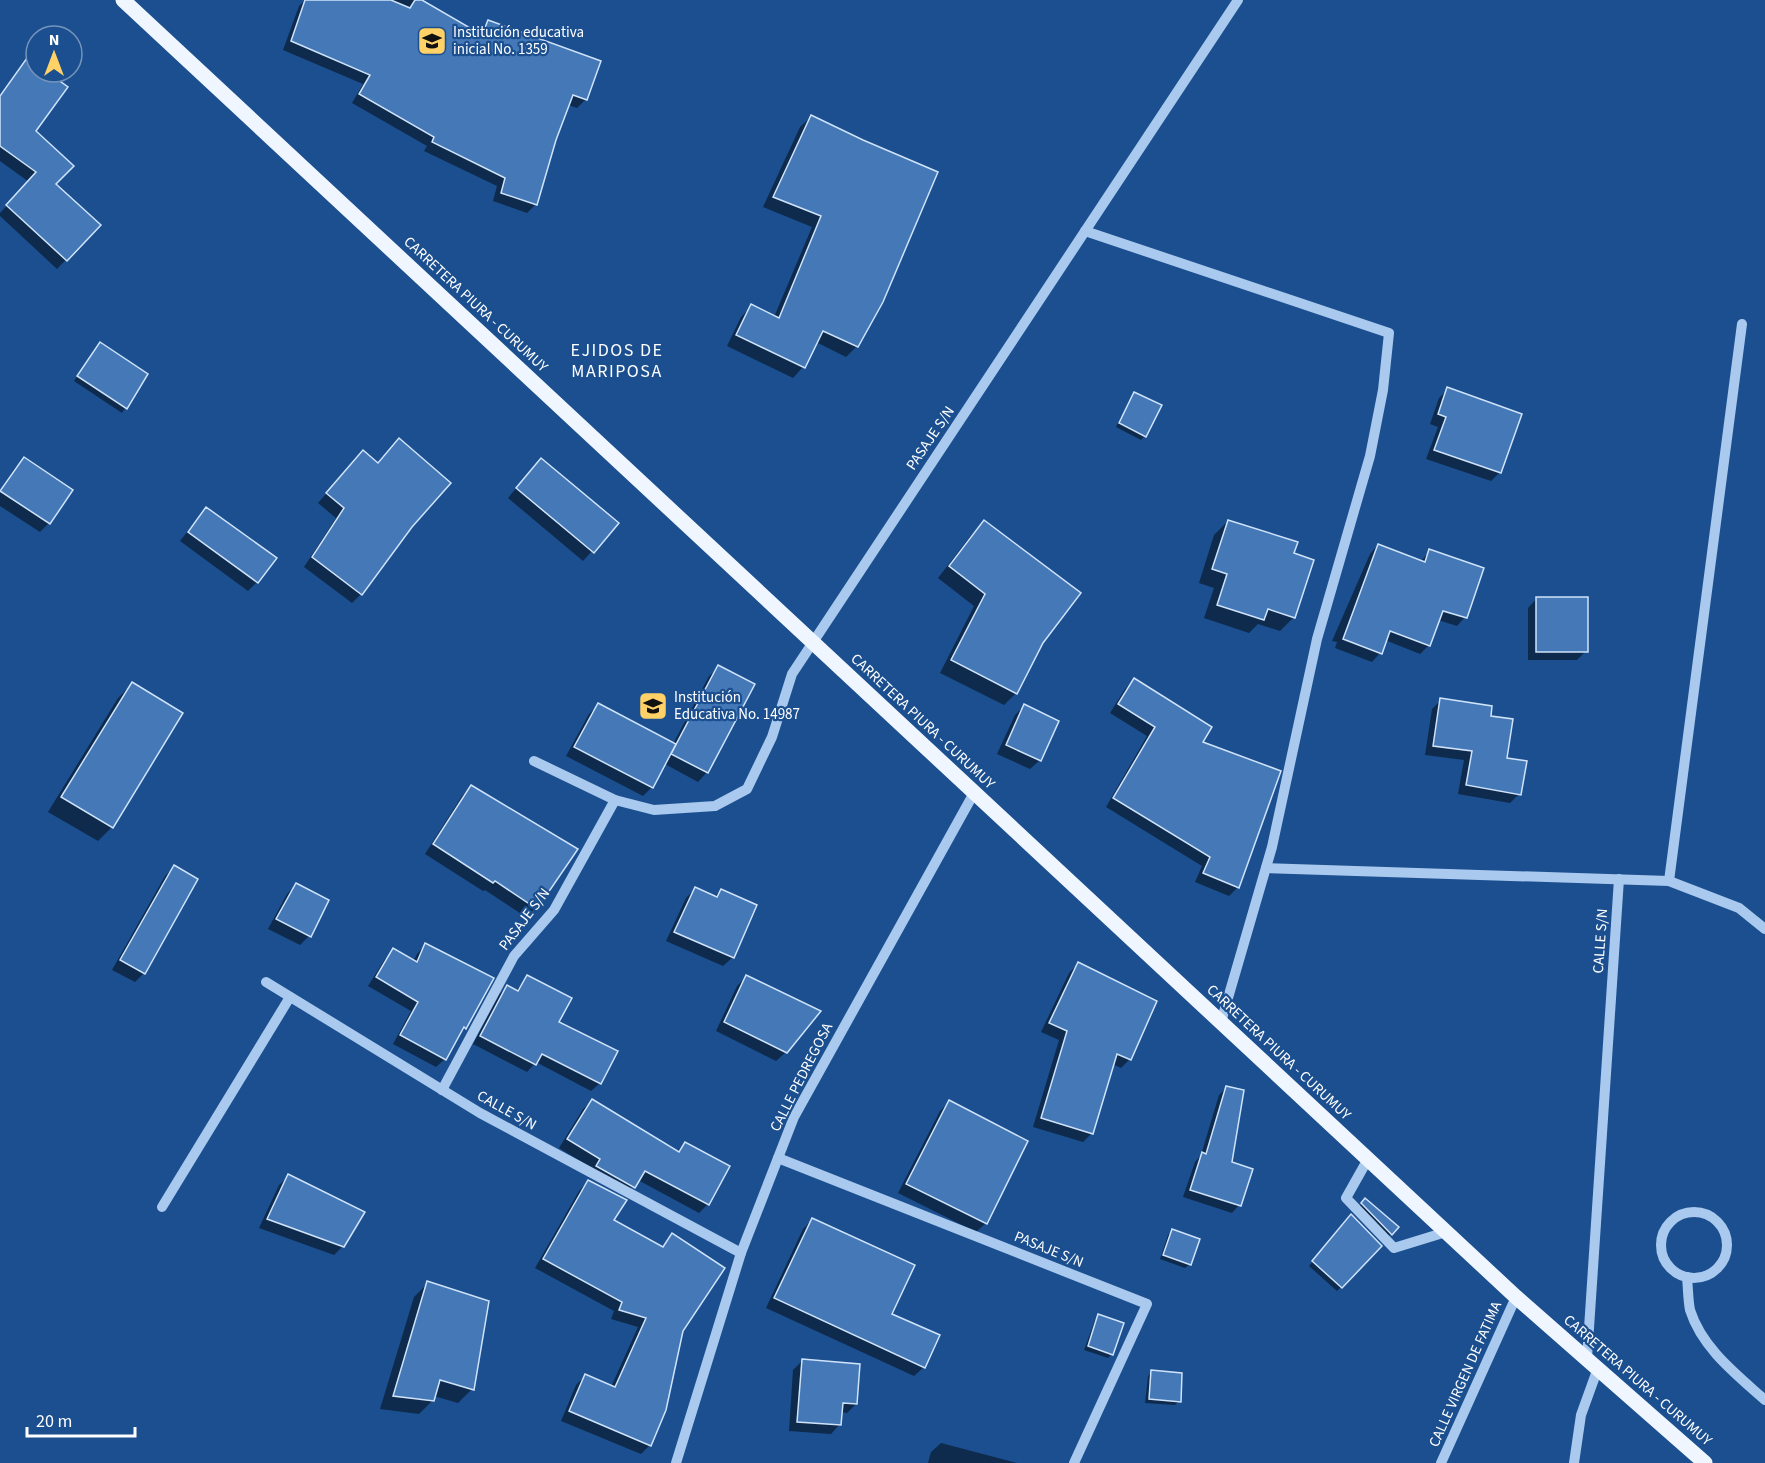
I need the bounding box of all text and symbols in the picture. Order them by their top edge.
place label: Institución educativa inicial No. 1359 [453,22,584,60]
north arrow [24,24,84,84]
school or university icon: Institución educativa inicial No. 1359 [416,25,448,57]
text: N [49,29,59,51]
street label: CARRETERA PIURA - CURUMUY [399,232,553,378]
district label: EJIDOS DE MARIPOSA [570,338,664,384]
street label: PASAJE S/N [901,402,960,474]
street label: CARRETERA PIURA - CURUMUY [846,649,1000,795]
place label: Institución Educativa No. 14987 [674,687,800,725]
school or university icon: Institución Educativa No. 14987 [637,690,669,722]
street label: PASAJE S/N [494,884,555,955]
street label: CALLE S/N [1588,908,1613,974]
street label: CARRETERA PIURA - CURUMUY [1202,980,1356,1126]
street label: CALLE PEDREGOSA [765,1018,838,1135]
street label: CALLE S/N [473,1085,540,1135]
street label: PASAJE S/N [1011,1226,1087,1273]
street label: CALLE VIRGEN DE FATIMA [1424,1297,1507,1450]
street label: CARRETERA PIURA - CURUMUY [1559,1310,1717,1451]
scale bar [27,1400,135,1438]
text: 20 m [36,1409,72,1434]

